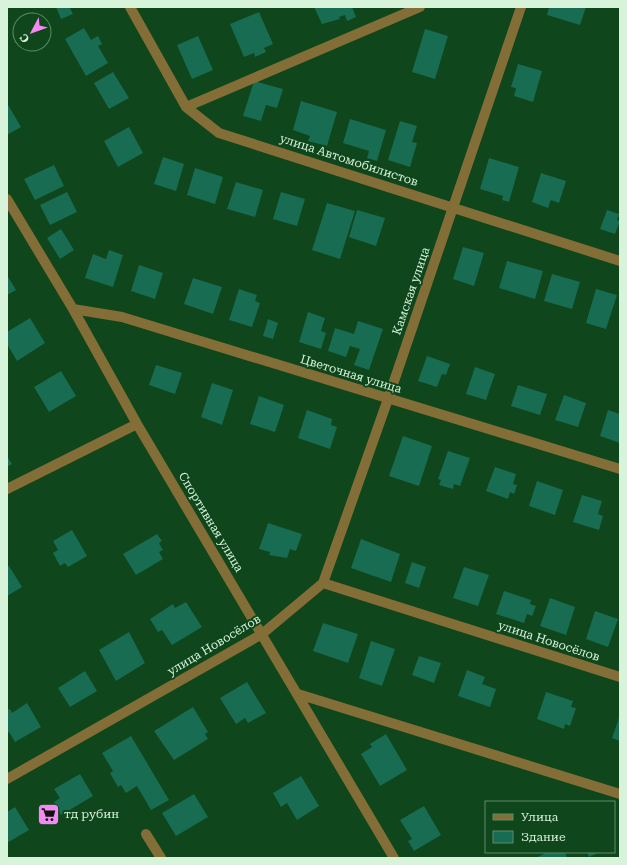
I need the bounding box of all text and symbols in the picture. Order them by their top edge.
north arrow [12,12,52,52]
text: С [17,31,32,45]
street label: улица Автомобилистов [278,131,420,189]
street label: Камская улица [389,245,433,337]
street label: Цветочная улица [299,352,404,396]
street label: Спортивная улица [176,470,247,575]
street label: улица Новосёлов [165,612,263,678]
street label: улица Новосёлов [496,618,602,664]
supermarket icon: тд рубин [35,801,61,827]
legend [485,801,615,853]
place label: тд рубин [64,807,119,821]
text: Улица [521,810,559,824]
text: Здание [521,830,566,844]

